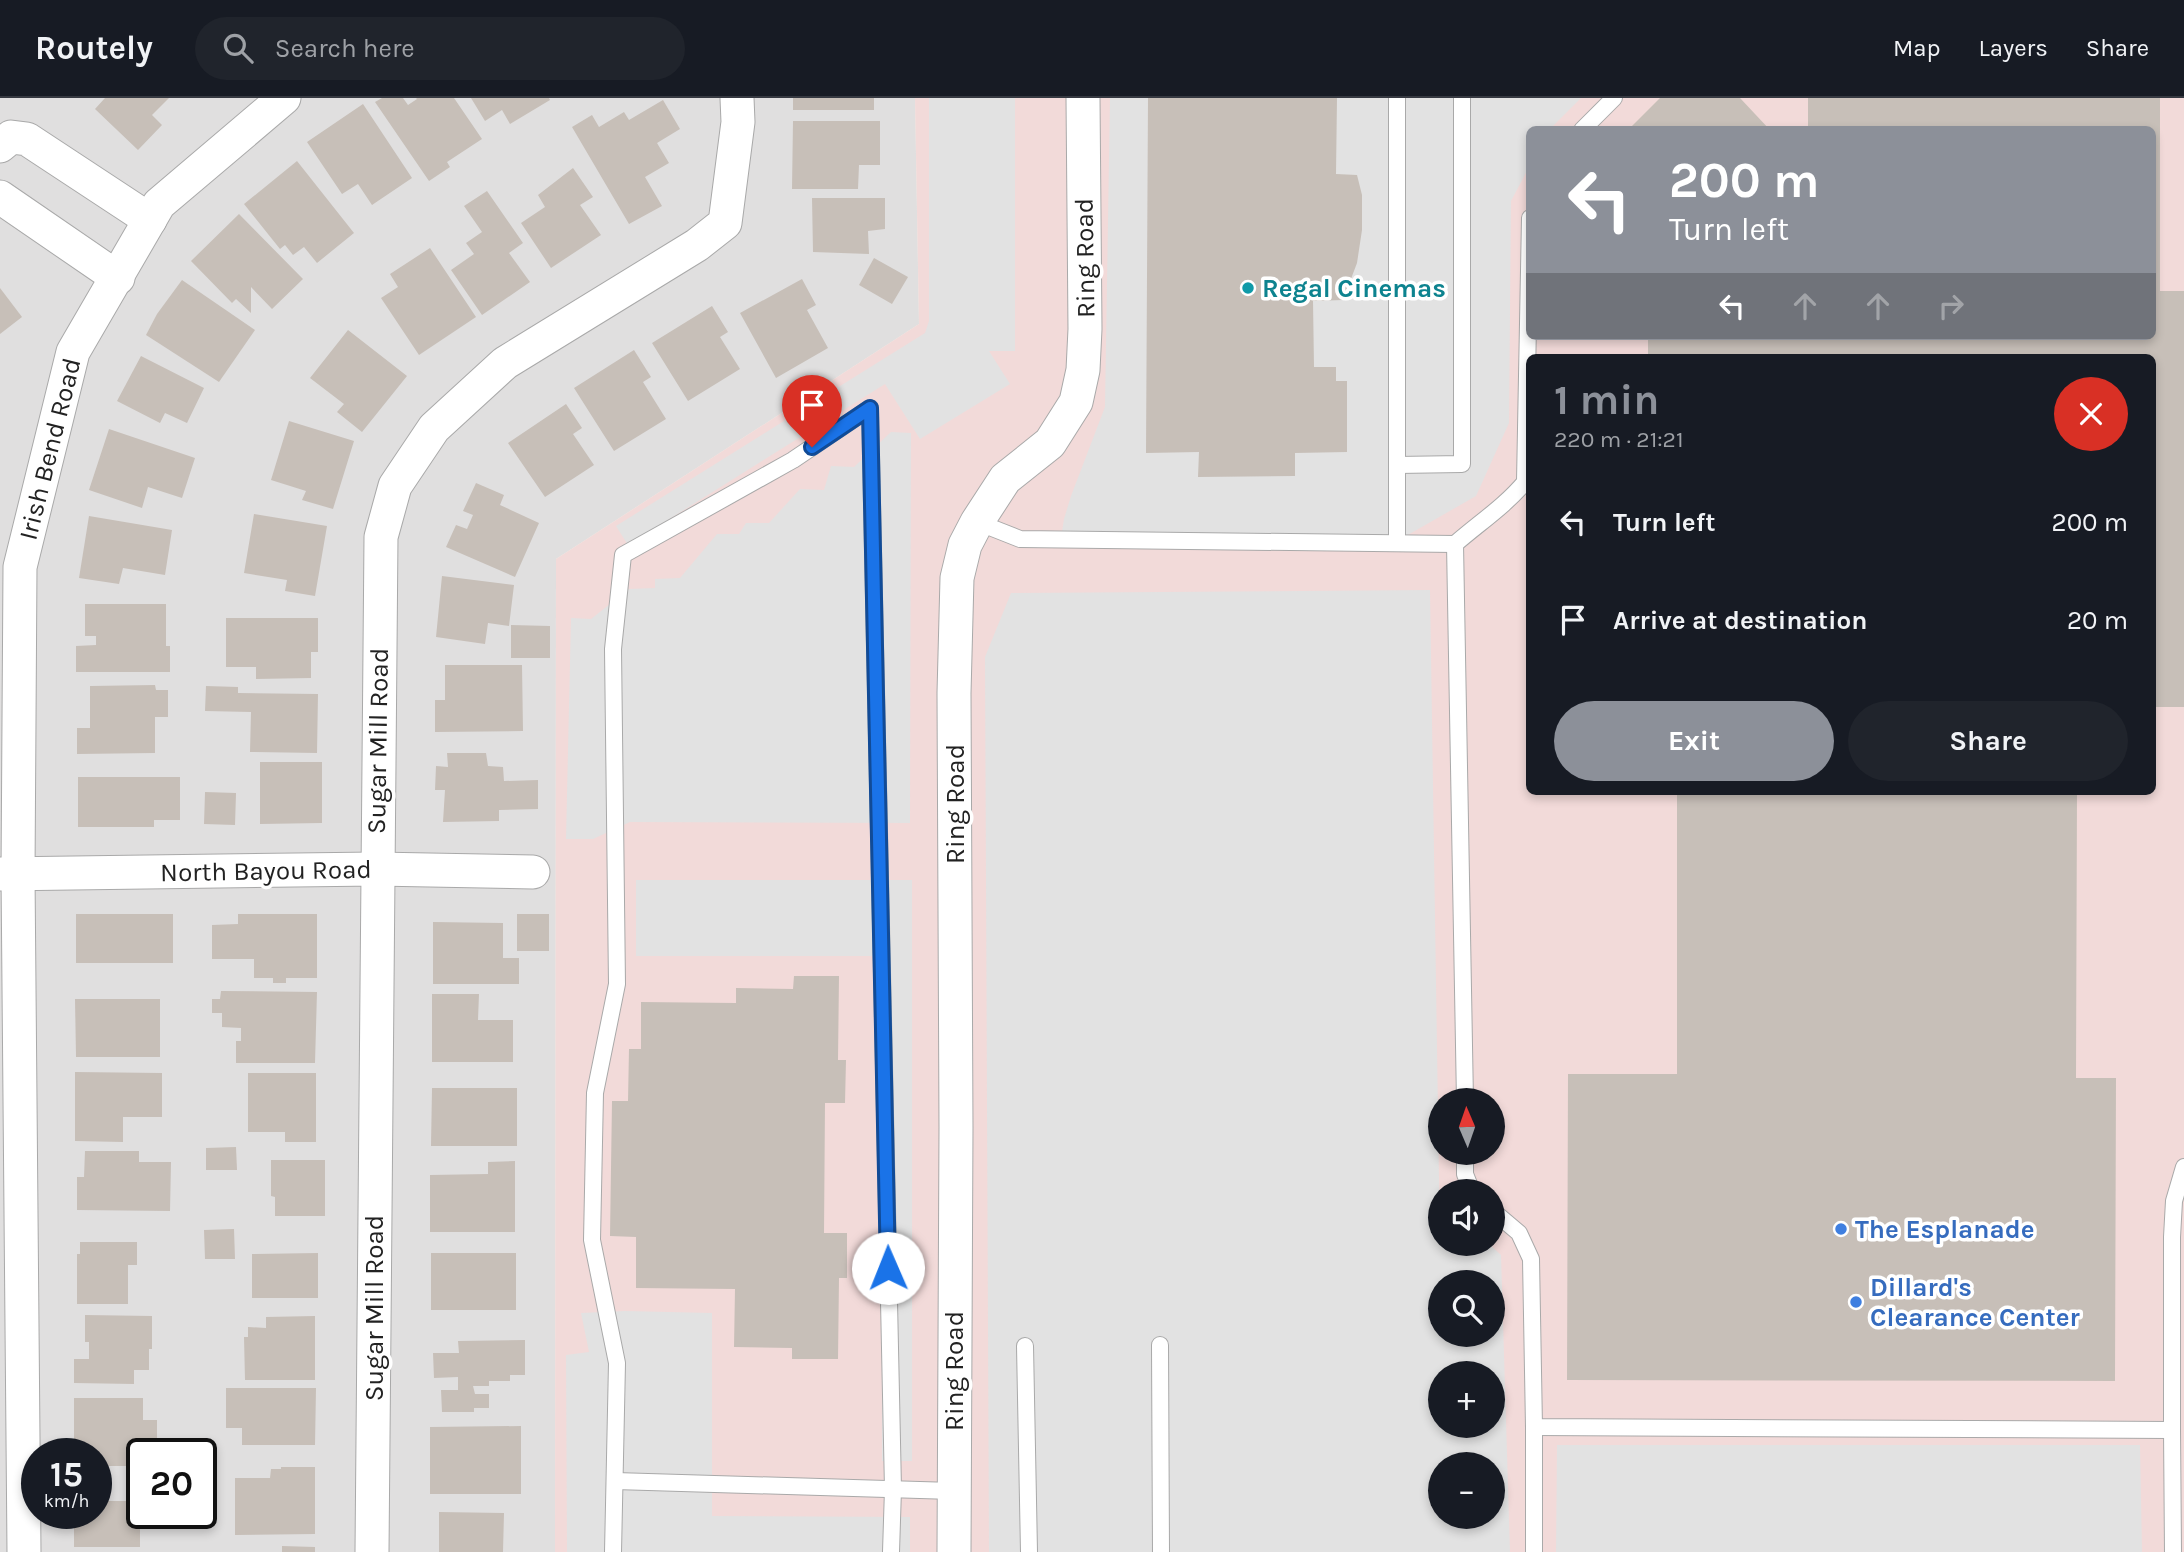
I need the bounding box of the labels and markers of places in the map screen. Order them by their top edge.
place label: Regal Cinemas [1262,273,1446,304]
marker: Regal Cinemas [1240,280,1256,296]
pin [782,375,842,447]
place label: The Esplanade [1855,1214,2034,1245]
marker: The Esplanade [1833,1221,1849,1237]
place label: Dillard's Clearance Center [1870,1272,2081,1333]
marker: Dillard's Clearance Center [1848,1294,1864,1310]

